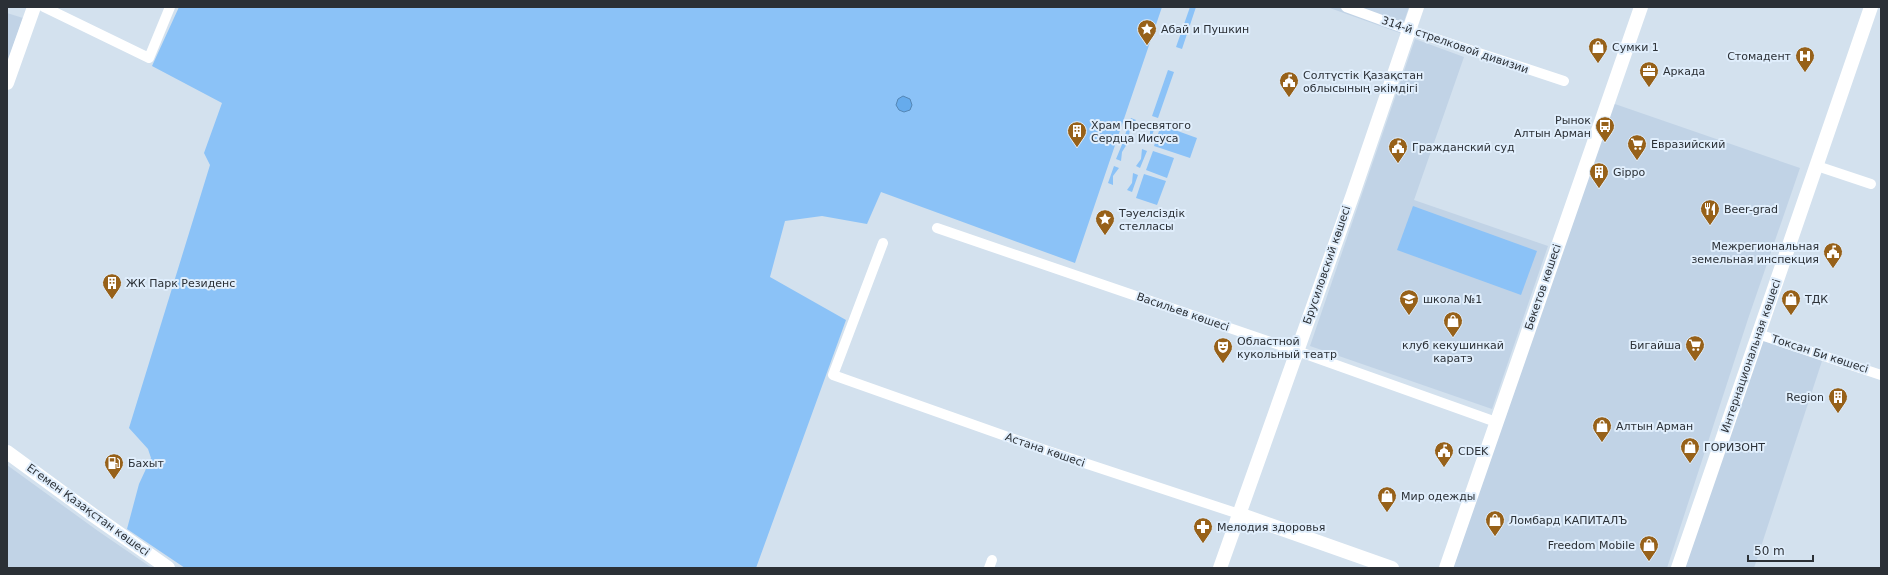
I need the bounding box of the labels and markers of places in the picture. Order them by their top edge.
place icon: Абай и Пушкин [1136,18,1158,46]
place label: Абай и Пушкин [1161,23,1249,36]
shop icon: Сумки 1 [1587,36,1609,64]
place label: Сумки 1 [1612,41,1659,54]
hospital icon: Стомадент [1794,45,1816,73]
place label: Стомадент [1727,50,1792,63]
office icon: Аркада [1638,60,1660,88]
place label: Аркада [1663,65,1705,78]
place label: Солтүстік Қазақстан облысының әкімдігі [1303,69,1423,95]
public building icon: Солтүстік Қазақстан облысының әкімдігі [1278,70,1300,98]
place label: Рынок Алтын Арман [1514,114,1591,140]
bus stop icon: Рынок Алтын Арман [1594,115,1616,143]
place label: Храм Пресвятого Сердца Иисуса [1091,119,1191,145]
building icon: Храм Пресвятого Сердца Иисуса [1066,120,1088,148]
supermarket icon: Евразийский [1626,133,1648,161]
public building icon: Гражданский суд [1387,136,1409,164]
place label: Евразийский [1651,138,1725,151]
place label: Гражданский суд [1412,141,1515,154]
building icon: Gippo [1588,161,1610,189]
place label: Gippo [1613,166,1646,179]
restaurant icon: Beer-grad [1699,198,1721,226]
place label: Beer-grad [1724,203,1778,216]
place label: Тәуелсіздік стелласы [1118,207,1185,233]
place icon: Тәуелсіздік стелласы [1094,208,1116,236]
place label: Межрегиональная земельная инспекция [1692,240,1819,266]
public building icon: Межрегиональная земельная инспекция [1822,241,1844,269]
building icon: ЖК Парк Резиденс [101,272,123,300]
place label: ЖК Парк Резиденс [126,277,235,290]
school or university icon: школа №1 [1398,288,1420,316]
shop icon: ТДК [1780,288,1802,316]
place label: школа №1 [1423,293,1482,306]
place label: ТДК [1804,293,1828,306]
shop icon: клуб кекушинкай каратэ [1442,310,1464,338]
supermarket icon: Бигайша [1684,334,1706,362]
place label: Областной кукольный театр [1237,335,1337,361]
theatre icon: Областной кукольный театр [1212,336,1234,364]
place label: клуб кекушинкай каратэ [1402,339,1504,365]
place label: Бигайша [1630,339,1681,352]
building icon: Region [1827,386,1849,414]
place label: Region [1786,391,1824,404]
shop icon: Алтын Арман [1591,415,1613,443]
place label: Алтын Арман [1616,420,1693,433]
shop icon: ГОРИЗОНТ [1679,436,1701,464]
public building icon: CDEK [1433,440,1455,468]
place label: ГОРИЗОНТ [1704,441,1765,454]
place label: CDEK [1458,445,1489,458]
fuel station icon: Бахыт [103,452,125,480]
place label: Бахыт [128,457,164,470]
shop icon: Мир одежды [1376,485,1398,513]
place label: Мир одежды [1401,490,1475,503]
shop icon: Ломбард КАПИТАЛЪ [1484,509,1506,537]
place label: Ломбард КАПИТАЛЪ [1509,514,1627,527]
pharmacy icon: Мелодия здоровья [1192,516,1214,544]
place label: Мелодия здоровья [1217,521,1325,534]
shop icon: Freedom Mobile [1638,534,1660,562]
place label: Freedom Mobile [1548,539,1635,552]

